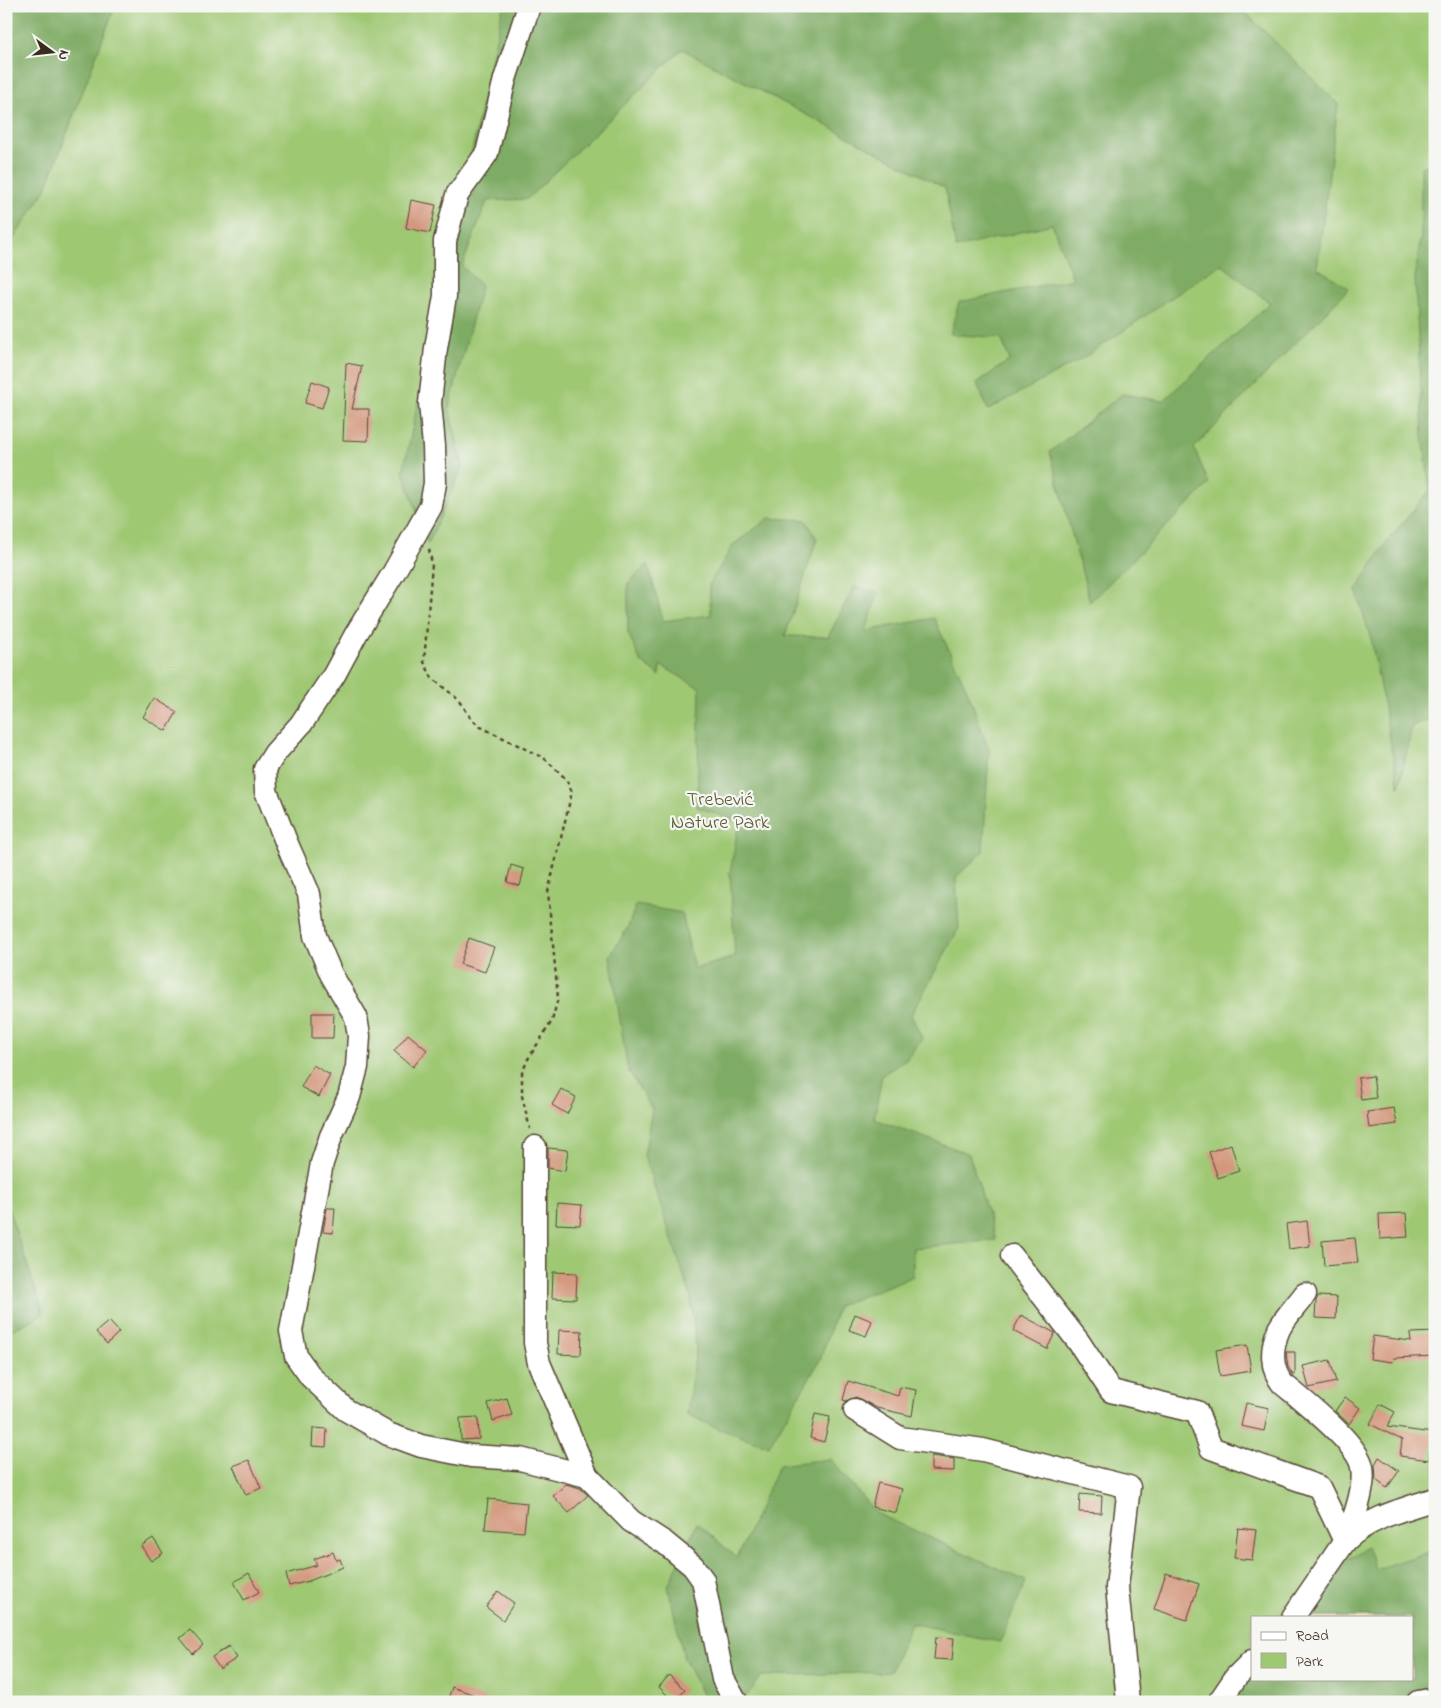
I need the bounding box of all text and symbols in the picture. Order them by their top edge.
north arrow [28,28,78,78]
text: N [52,48,74,62]
park label: Trebević Nature Park [671,786,770,838]
legend [1251,1616,1414,1680]
text: Road [1296,1625,1329,1647]
text: Park [1296,1651,1324,1673]

